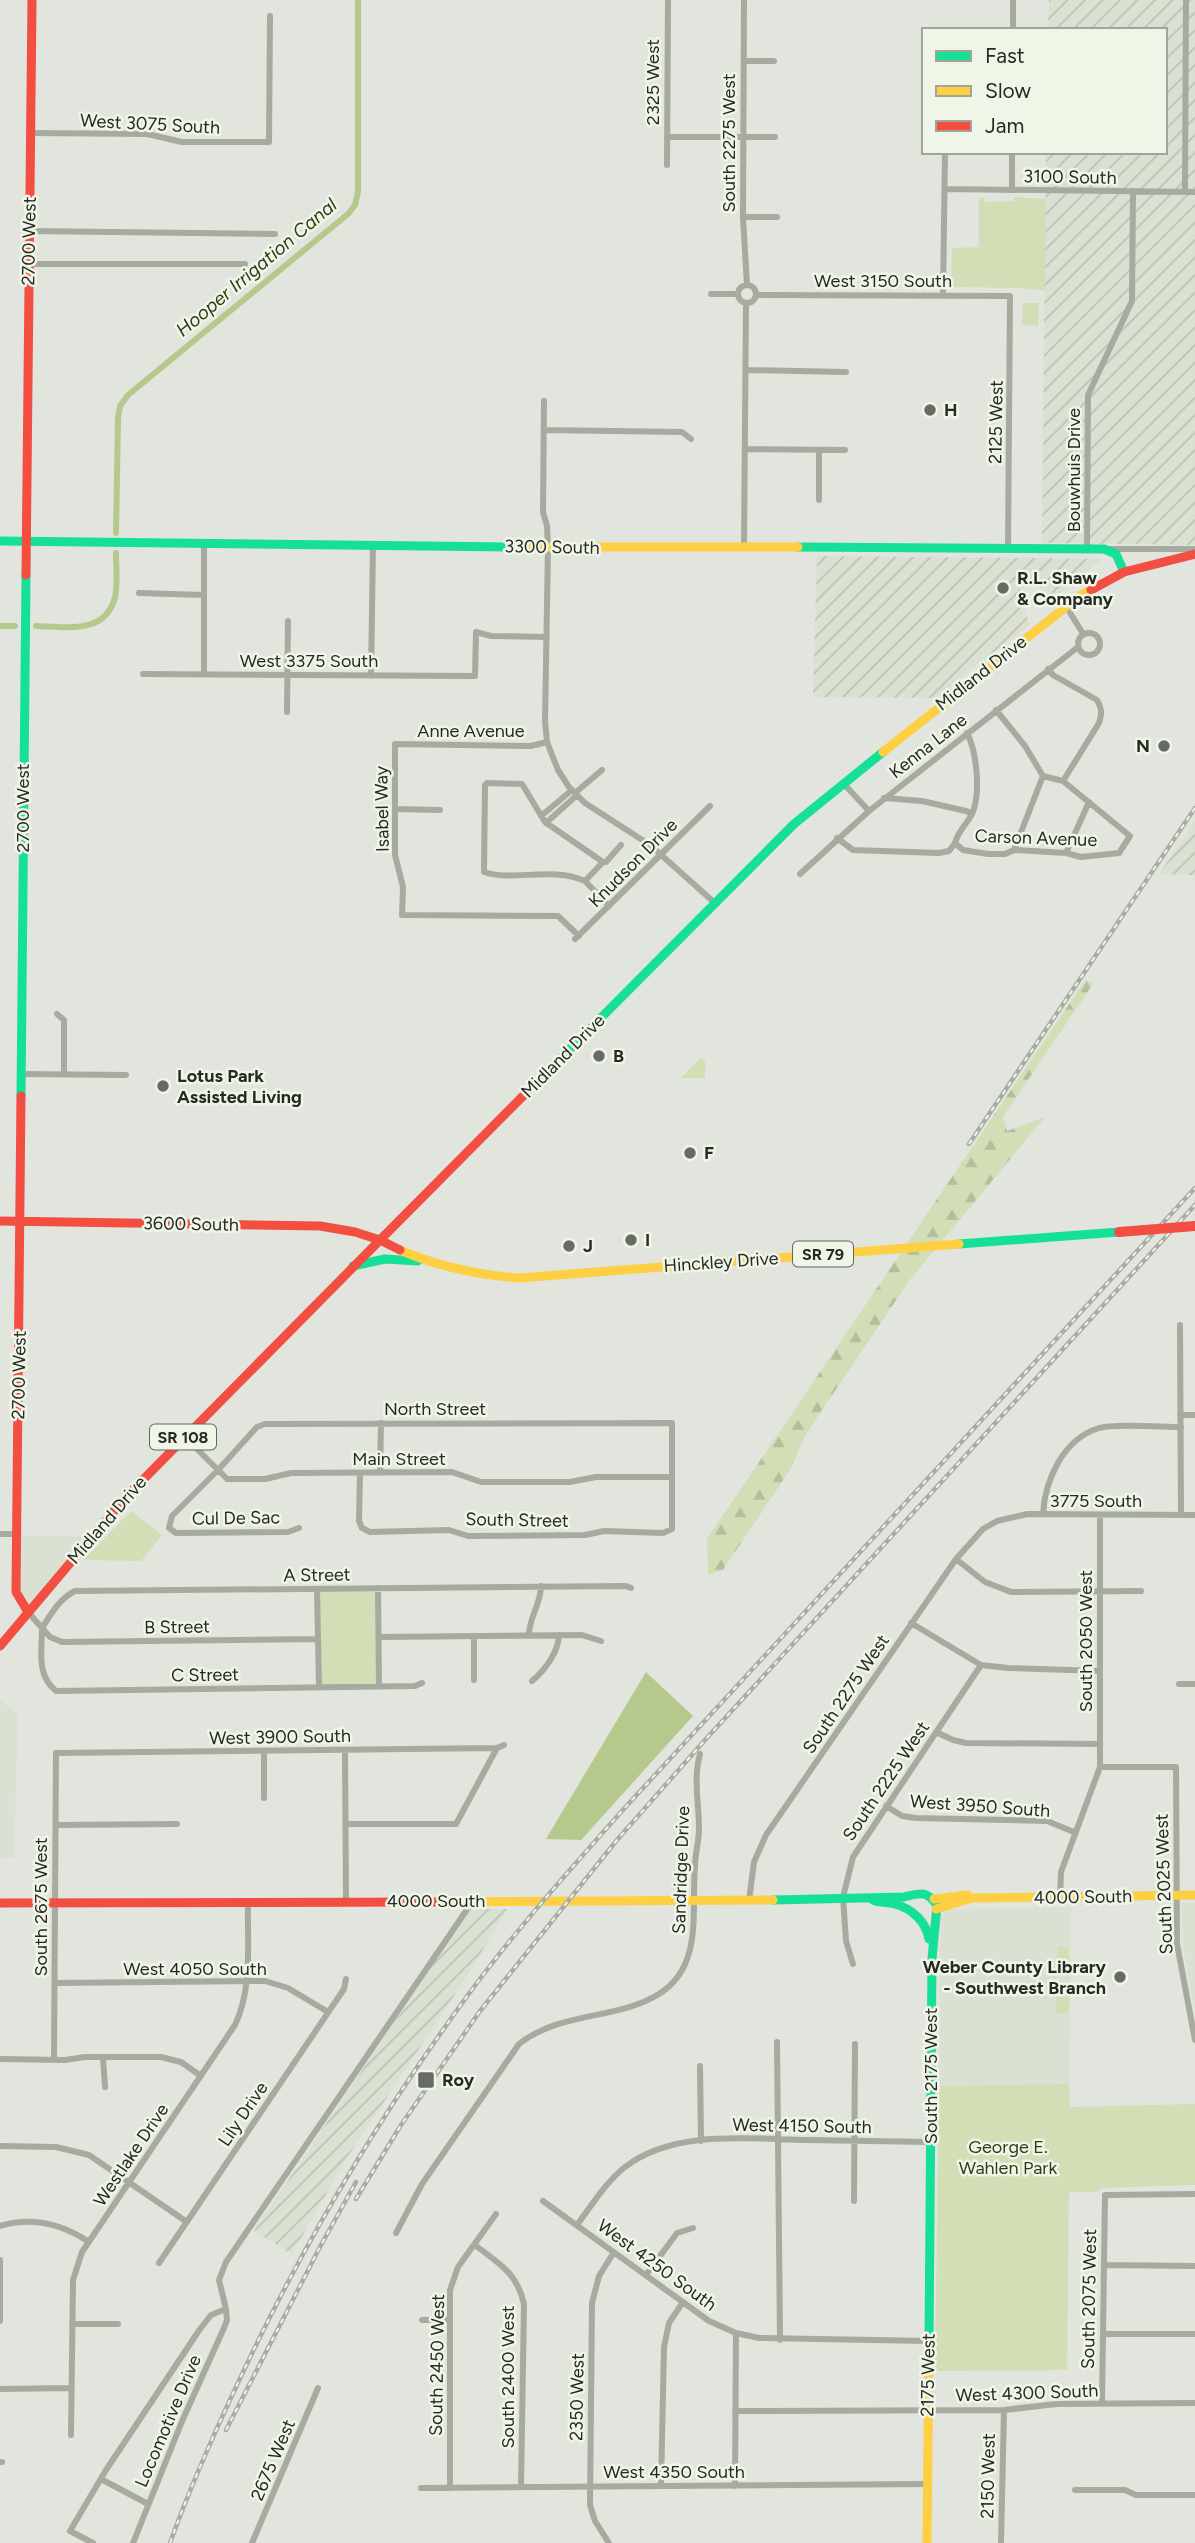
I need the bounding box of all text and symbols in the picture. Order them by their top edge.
legend [922,28,1167,154]
street label: 2325 West [642,39,664,125]
text: Fast [985,43,1025,68]
street label: South 2275 West [718,73,740,212]
text: Slow [985,78,1031,103]
street label: West 3075 South [79,109,221,139]
text: Jam [985,113,1024,138]
street label: 3100 South [1023,165,1117,189]
water label: Hooper Irrigation Canal [171,193,342,341]
street label: 2700 West [17,196,41,286]
street label: West 3150 South [814,270,952,292]
street label: 2125 West [984,380,1008,464]
place label: H [944,399,958,421]
marker: H [922,402,938,418]
street label: Bouwhuis Drive [1063,408,1085,532]
street label: 3300 South [504,535,600,559]
place label: R.L. Shaw & Company [1017,567,1114,610]
marker: R.L. Shaw & Company [995,580,1011,596]
street label: Midland Drive [931,630,1031,715]
street label: West 3375 South [240,650,378,672]
street label: Kenna Lane [885,709,971,783]
street label: Anne Avenue [417,720,525,742]
place label: N [1136,735,1150,757]
marker: N [1156,738,1172,754]
street label: 2700 West [12,763,34,852]
street label: Isabel Way [370,765,394,852]
street label: Knudson Drive [584,814,682,912]
street label: Carson Avenue [974,825,1098,851]
street label: Midland Drive [516,1009,610,1103]
place label: B [613,1045,624,1067]
marker: B [591,1048,607,1064]
place label: Lotus Park Assisted Living [177,1065,302,1108]
marker: Lotus Park Assisted Living [155,1078,171,1094]
place label: F [704,1142,714,1164]
marker: F [682,1145,698,1161]
street label: 3600 South [143,1212,239,1236]
place label: I [645,1229,650,1251]
marker: I [623,1232,639,1248]
place label: J [583,1235,593,1257]
marker: J [561,1238,577,1254]
road number: SR 79 [793,1242,853,1266]
street label: Hinckley Drive [663,1247,779,1277]
street label: 2700 West [7,1330,31,1420]
street label: North Street [384,1398,486,1420]
road number: SR 108 [150,1424,216,1450]
street label: Main Street [352,1448,446,1470]
street label: Midland Drive [63,1471,151,1569]
street label: 3775 South [1050,1490,1142,1512]
street label: Cul De Sac [192,1506,280,1530]
street label: South Street [465,1508,569,1532]
street label: A Street [283,1563,351,1587]
street label: South 2050 West [1075,1570,1097,1712]
street label: B Street [144,1615,210,1639]
street label: South 2275 West [798,1630,894,1758]
street label: C Street [171,1663,239,1687]
street label: South 2225 West [838,1717,934,1845]
street label: West 3900 South [209,1725,351,1749]
street label: West 3950 South [909,1790,1051,1822]
street label: Sandridge Drive [668,1805,694,1934]
street label: South 2025 West [1151,1813,1177,1955]
street label: South 2675 West [30,1837,52,1977]
street label: 4000 South [1034,1885,1132,1909]
street label: 4000 South [387,1890,485,1912]
place label: Weber County Library - Southwest Branch [923,1956,1107,1999]
street label: West 4050 South [123,1958,267,1980]
marker: Weber County Library - Southwest Branch [1112,1969,1128,1985]
street label: South 2175 West [920,2008,942,2144]
place label: Roy [442,2069,475,2091]
marker: Roy [416,2070,436,2090]
street label: Lily Drive [213,2077,273,2150]
street label: Westlake Drive [89,2099,174,2211]
street label: West 4150 South [732,2114,872,2138]
park label: George E. Wahlen Park [959,2136,1057,2179]
street label: West 4250 South [593,2214,721,2316]
street label: South 2075 West [1077,2228,1101,2369]
street label: South 2450 West [425,2294,449,2436]
street label: South 2400 West [497,2305,519,2449]
street label: 2175 West [916,2333,940,2417]
street label: Locomotive Drive [130,2351,206,2491]
street label: 2350 West [565,2353,589,2441]
street label: West 4300 South [955,2380,1099,2406]
street label: 2675 West [246,2416,300,2504]
street label: 2150 West [976,2433,1000,2519]
street label: West 4350 South [603,2461,745,2483]

